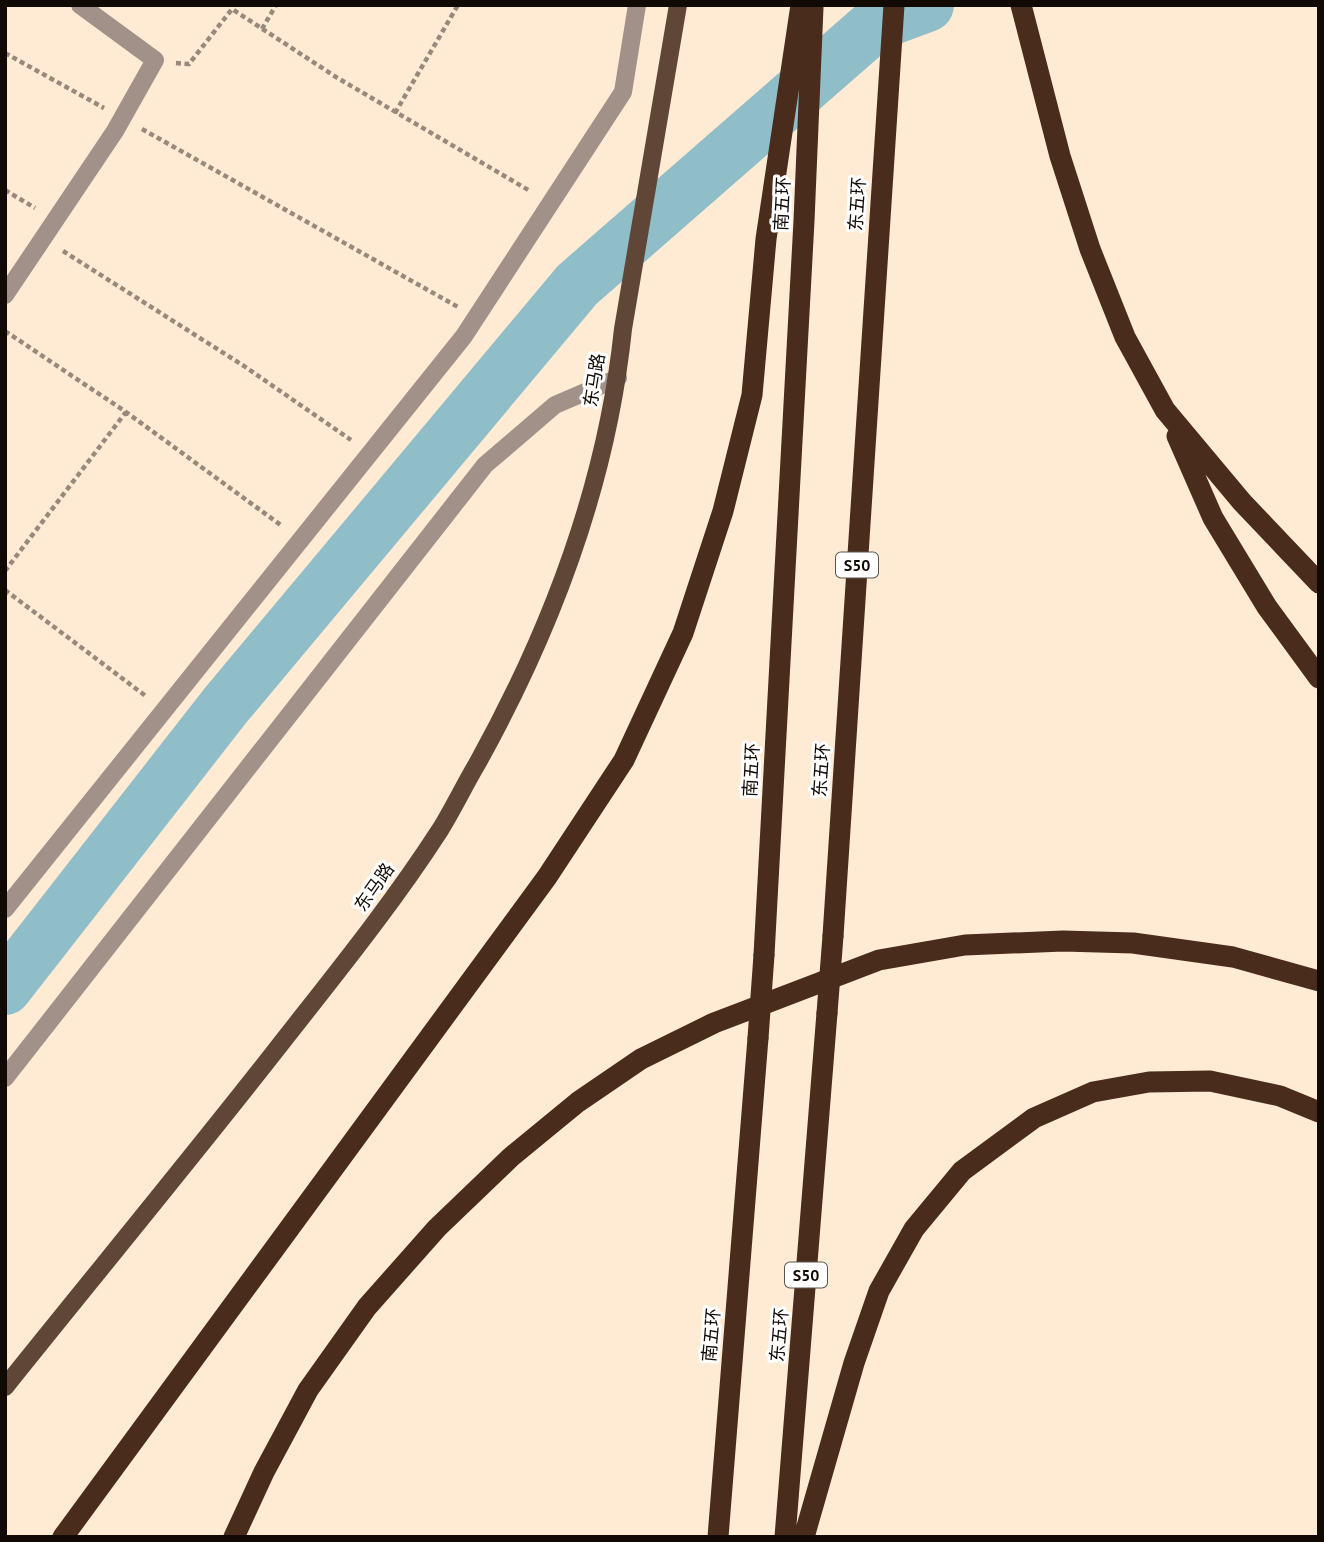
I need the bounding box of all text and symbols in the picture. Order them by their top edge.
street label: 南五环 [769,176,795,232]
street label: 东五环 [844,176,870,232]
street label: 东马路 [578,352,610,408]
road number: S50 [836,552,878,578]
street label: 南五环 [738,742,764,798]
street label: 东五环 [808,742,834,798]
street label: 东马路 [349,858,399,916]
road number: S50 [785,1262,827,1288]
street label: 南五环 [697,1307,725,1363]
street label: 东五环 [765,1307,793,1363]

